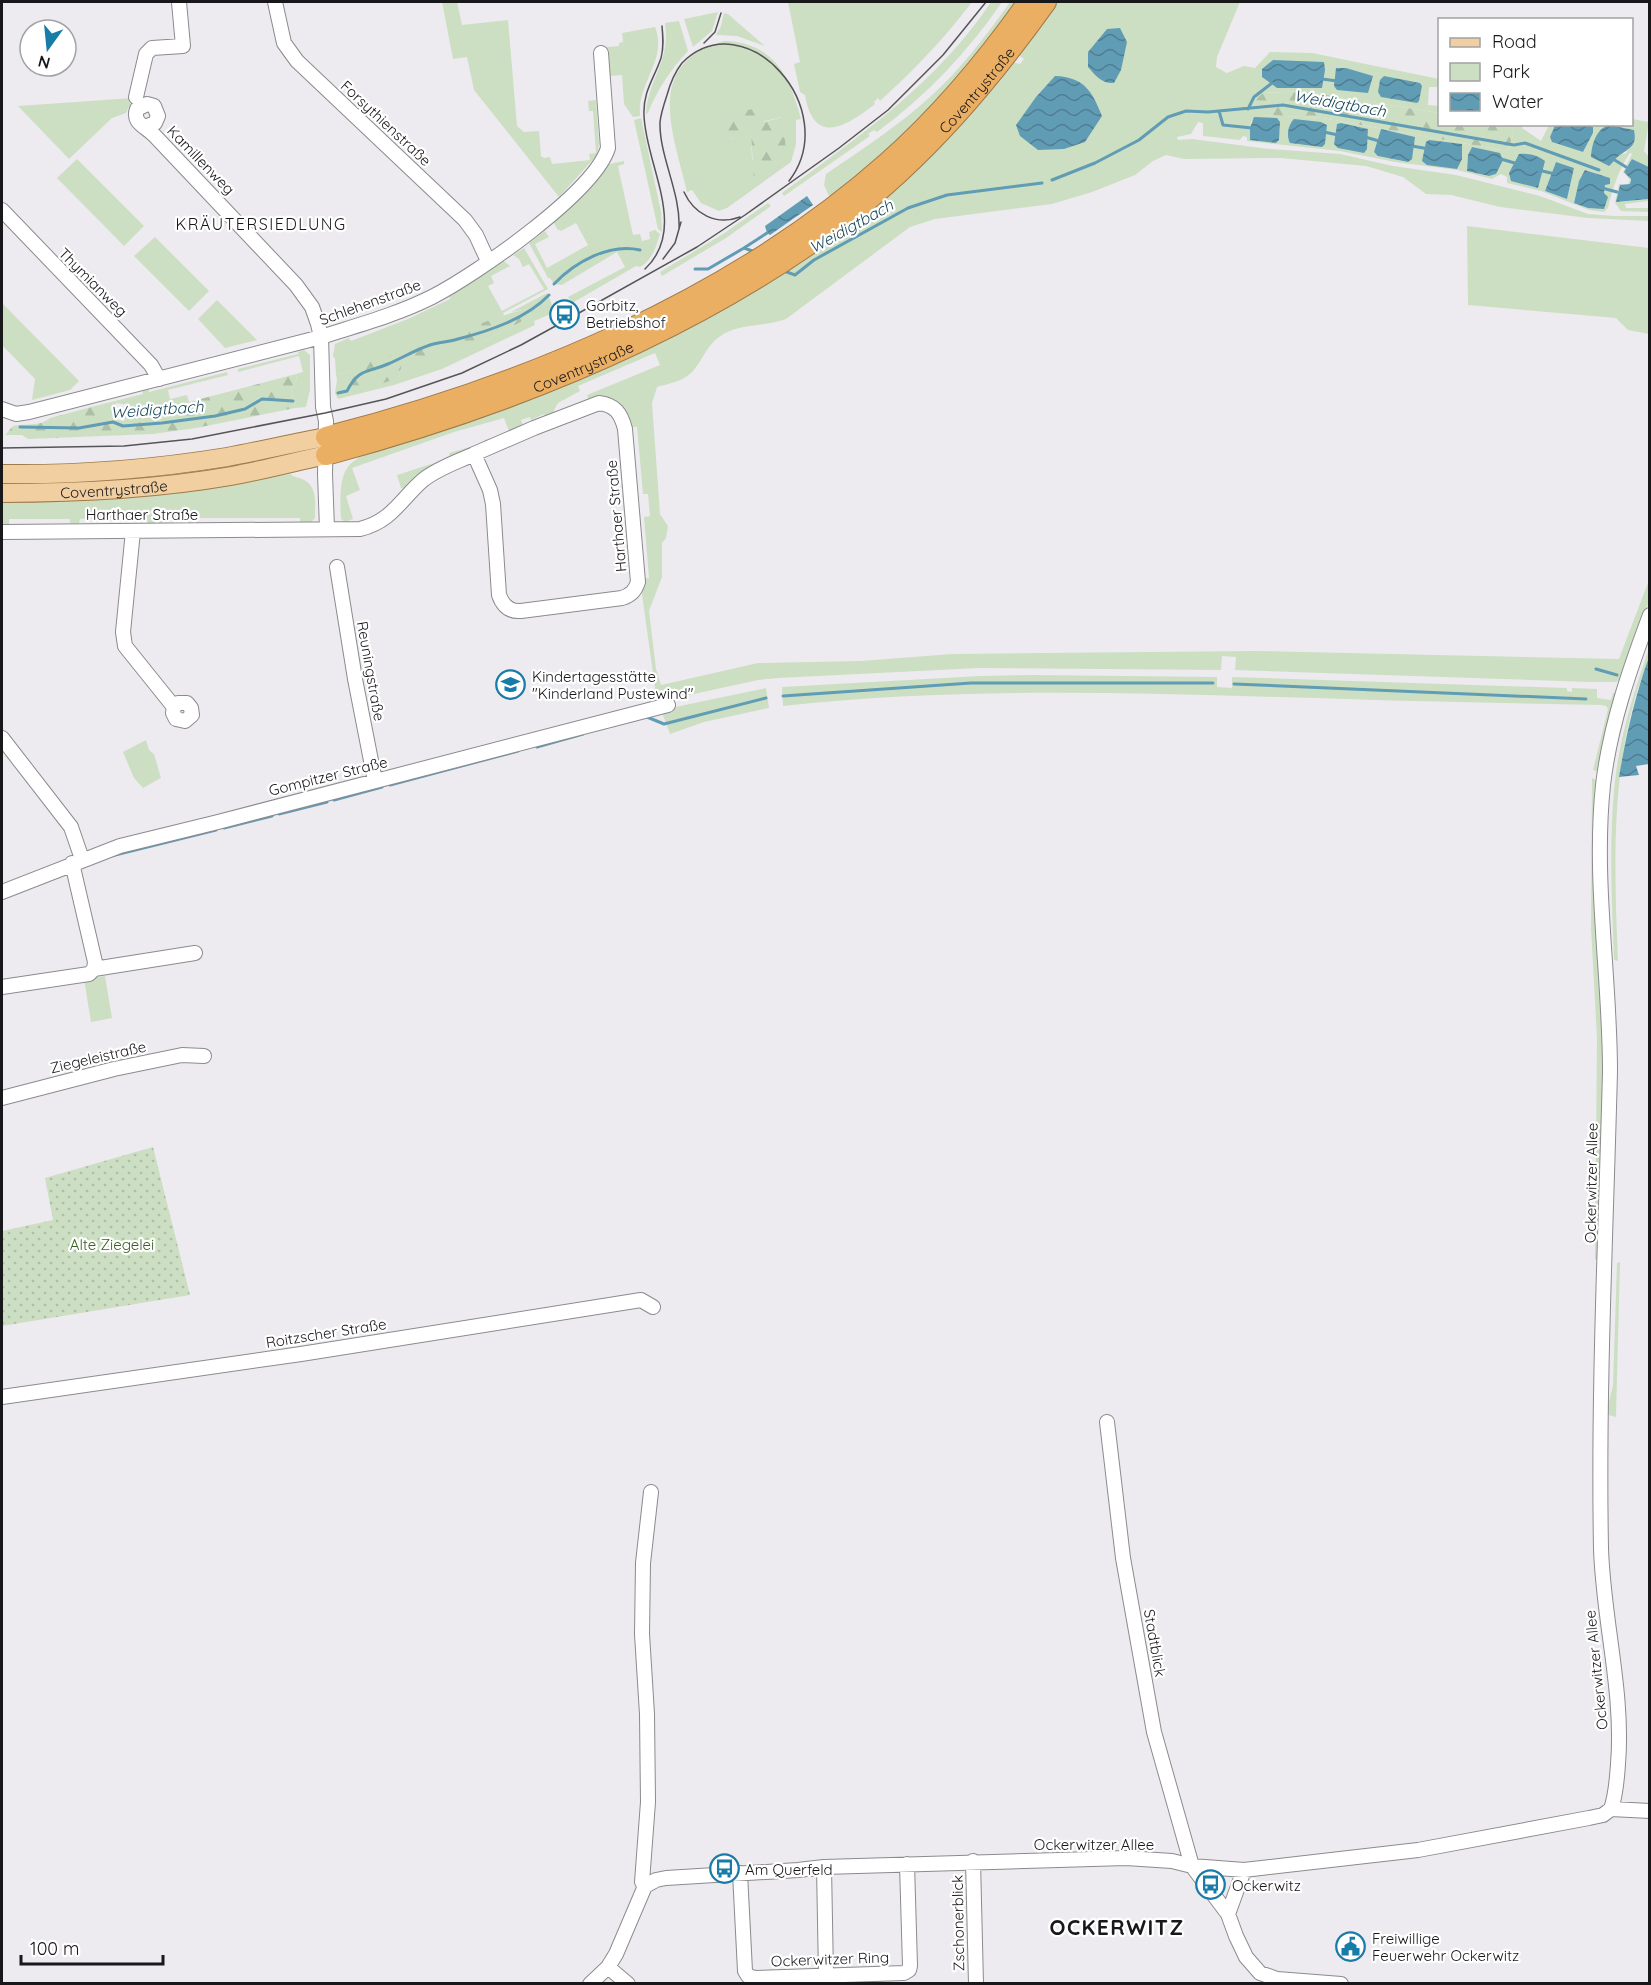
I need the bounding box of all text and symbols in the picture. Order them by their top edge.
north arrow [18,18,78,78]
legend [1438,18,1633,126]
text: Road [1492,30,1537,53]
street label: Coventrystraße [934,43,1019,137]
text: N [36,51,52,74]
text: Park [1492,60,1530,83]
street label: Forsythienstraße [337,76,435,170]
water label: Weidigtbach [1292,85,1388,121]
text: Water [1492,90,1543,113]
street label: Kamillenweg [163,121,239,199]
water label: Weidigtbach [805,194,897,257]
district label: KRÄUTERSIEDLUNG [175,214,347,234]
street label: Thymianweg [55,244,131,320]
street label: Schlehenstraße [317,275,423,329]
place label: Gorbitz, Betriebshof [586,296,666,332]
bus stop icon: Gorbitz, Betriebshof [549,298,581,330]
street label: Coventrystraße [530,337,636,396]
water label: Weidigtbach [110,396,205,422]
street label: Harthaer Straße [602,459,630,573]
street label: Coventrystraße [60,475,168,502]
street label: Harthaer Straße [86,505,198,524]
street label: Reuningstraße [353,620,389,722]
place label: Kindertagesstätte "Kinderland Pustewind" [532,667,694,703]
school or university icon: Kindertagesstätte "Kinderland Pustewind" [495,669,527,701]
street label: Gompitzer Straße [267,752,389,800]
street label: Ziegeleistraße [48,1037,148,1077]
street label: Ockerwitzer Allee [1580,1123,1602,1243]
park label: Alte Ziegelei [70,1235,154,1254]
street label: Roitzscher Straße [264,1314,388,1352]
street label: Stadtblick [1140,1608,1170,1678]
street label: Ockerwitzer Allee [1580,1609,1612,1731]
street label: Ockerwitzer Allee [1034,1835,1154,1854]
bus stop icon: Am Querfeld [708,1853,740,1885]
place label: Am Querfeld [745,1860,833,1879]
bus stop icon: Ockerwitz [1195,1869,1227,1901]
street label: Zschonerblick [948,1875,968,1971]
place label: Ockerwitz [1232,1876,1301,1895]
district label: OCKERWITZ [1049,1914,1185,1940]
scale bar [21,1928,164,1966]
place label: Freiwillige Feuerwehr Ockerwitz [1372,1929,1519,1965]
public building icon: Freiwillige Feuerwehr Ockerwitz [1335,1931,1367,1963]
text: 100 m [30,1937,79,1960]
street label: Ockerwitzer Ring [771,1947,889,1971]

